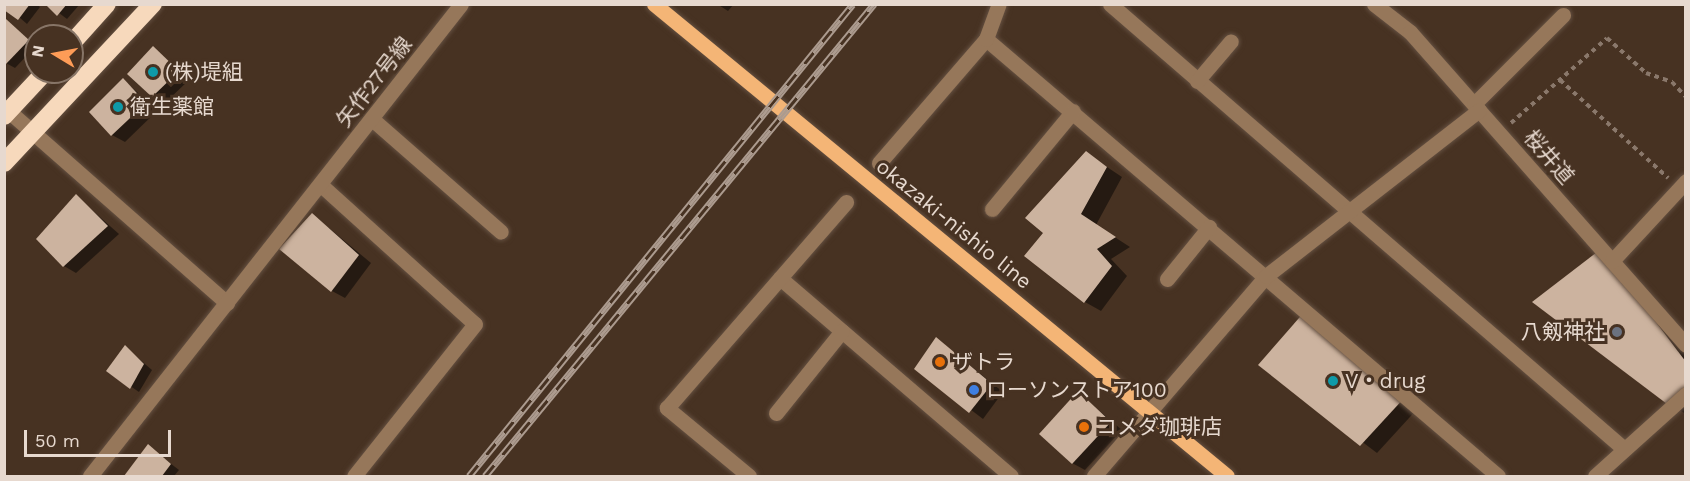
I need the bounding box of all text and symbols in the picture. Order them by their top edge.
north arrow [24,24,84,84]
street label: 矢作27号線 [331,32,417,132]
text: N [27,44,48,59]
place label: (株)堤組 [165,59,243,85]
marker: (株)堤組 [146,65,160,79]
place label: 衛生薬館 [130,94,214,120]
marker: 衛生薬館 [111,100,125,114]
street label: 桜井道 [1519,125,1579,189]
street label: okazaki-nishio line [871,154,1037,294]
place label: 八剱神社 [1521,319,1605,345]
marker: 八剱神社 [1610,325,1624,339]
place label: ザトラ [952,349,1015,375]
marker: ザトラ [933,355,947,369]
place label: V・drug [1345,368,1425,394]
marker: V・drug [1326,374,1340,388]
place label: ローソンストア100 [986,377,1167,403]
marker: ローソンストア100 [967,383,981,397]
place label: コメダ珈琲店 [1096,414,1222,440]
scale bar [27,418,174,456]
marker: コメダ珈琲店 [1077,420,1091,434]
text: 50 m [35,430,80,451]

